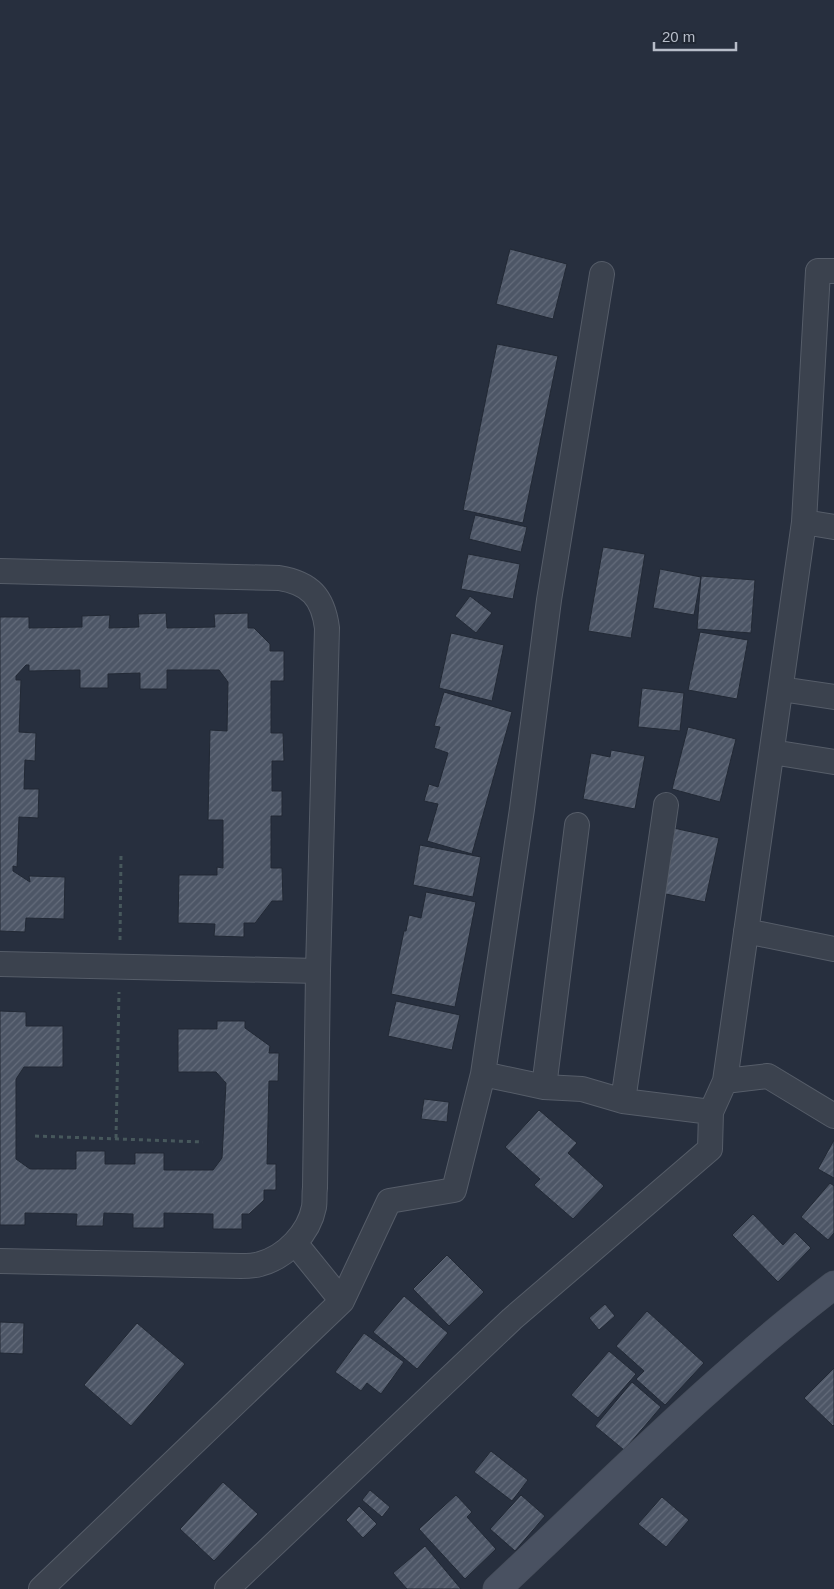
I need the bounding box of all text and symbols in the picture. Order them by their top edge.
scale bar [654,20,736,52]
text: 20 m [662,28,695,45]

